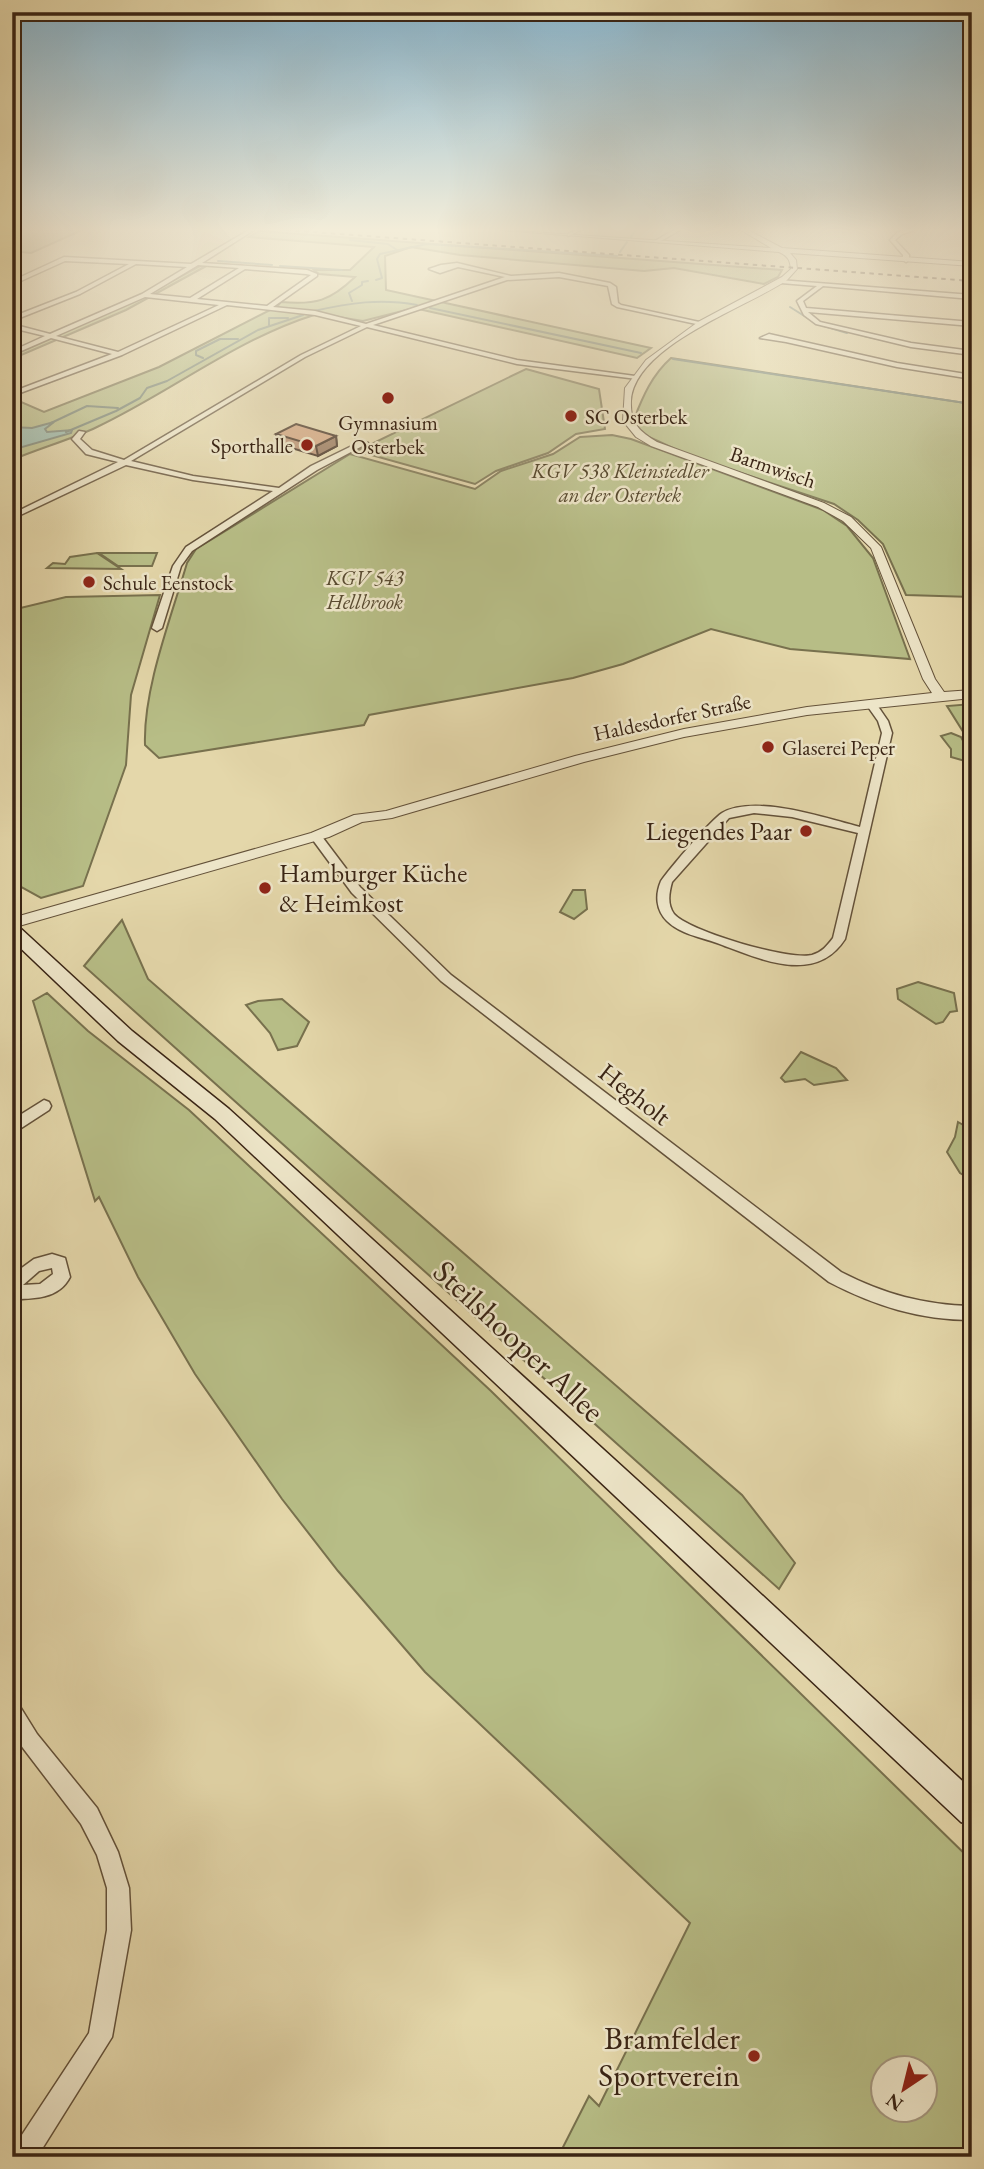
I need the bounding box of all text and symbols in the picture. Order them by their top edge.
marker: Gymnasium Osterbek [380,390,396,406]
place label: SC Osterbek [585,403,688,430]
marker: SC Osterbek [563,408,579,424]
place label: Gymnasium Osterbek [338,409,438,460]
place label: Sporthalle [211,432,293,459]
marker: Sporthalle [299,437,315,453]
street label: Barmwisch [726,440,820,494]
park label: KGV 538 Kleinsiedler an der Osterbek [530,457,710,508]
park label: KGV 543 Hellbrook [325,564,405,615]
place label: Schule Eenstock [103,569,235,596]
marker: Schule Eenstock [81,574,97,590]
street label: Haldesdorfer Straße [591,687,753,747]
place label: Glaserei Peper [782,734,895,761]
marker: Glaserei Peper [760,739,776,755]
place label: Liegendes Paar [646,814,792,848]
marker: Liegendes Paar [798,823,814,839]
place label: Hamburger Küche & Heimkost [279,856,467,920]
marker: Hamburger Küche & Heimkost [257,880,273,896]
street label: Hegholt [592,1055,678,1133]
street label: Steilshooper Allee [424,1251,614,1431]
place label: Bramfelder Sportverein [598,2017,740,2096]
marker: Bramfelder Sportverein [746,2048,762,2064]
north arrow [869,2054,939,2124]
text: N [881,2088,908,2117]

